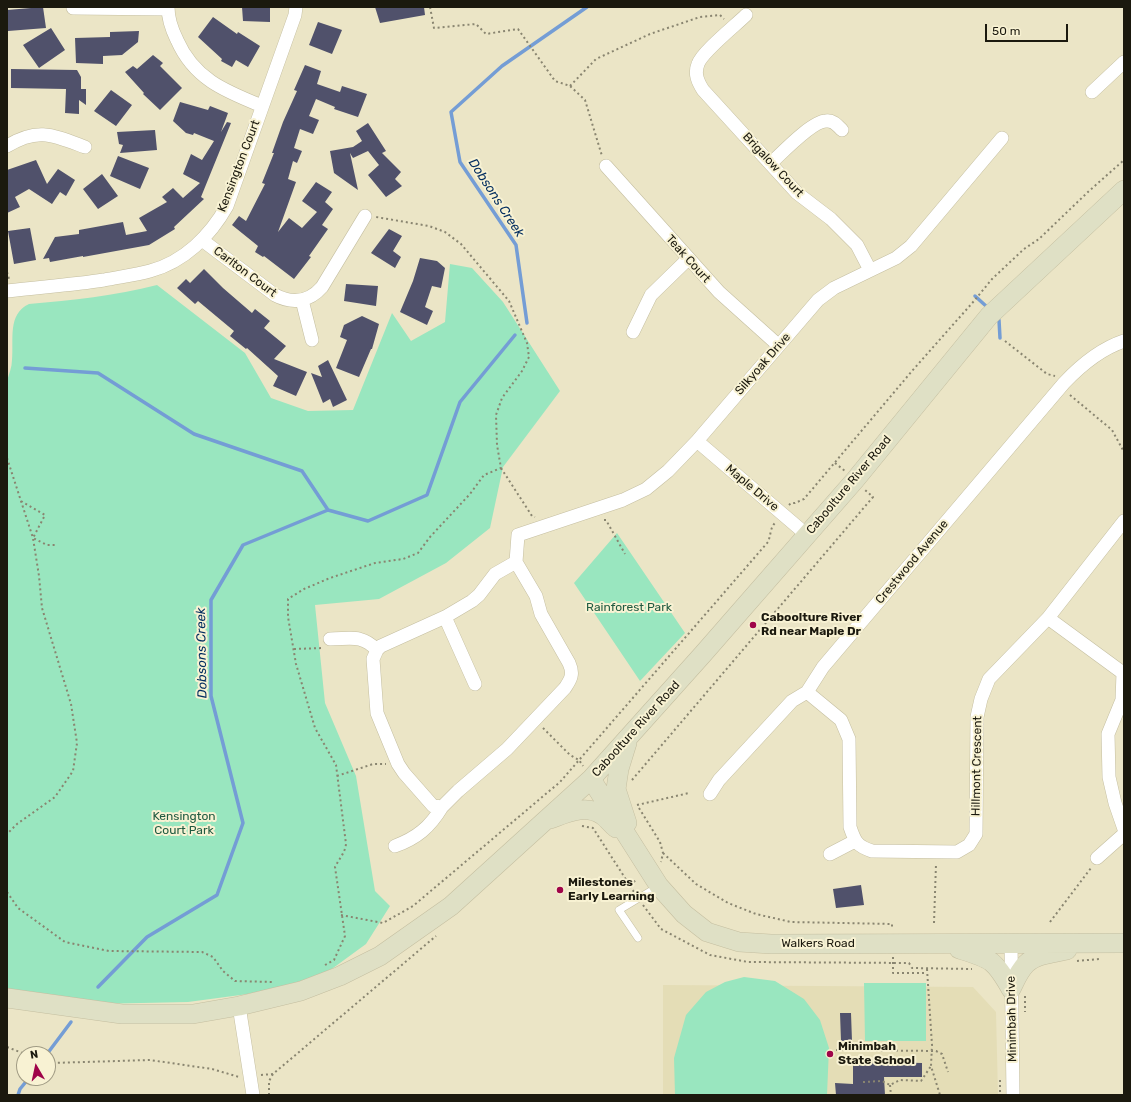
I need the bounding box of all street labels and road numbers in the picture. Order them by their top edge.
street label: Kensington Court [215,118,263,214]
street label: Brigalow Court [739,130,807,200]
street label: Teak Court [663,232,713,286]
street label: Carlton Court [211,244,279,300]
street label: Silkyoak Drive [732,330,794,398]
street label: Caboolture River Road [804,433,894,537]
street label: Maple Drive [723,462,781,514]
street label: Crestwood Avenue [873,517,951,607]
street label: Caboolture River Road [589,678,683,780]
street label: Hillmont Crescent [969,716,985,816]
street label: Walkers Road [781,937,855,951]
street label: Minimbah Drive [1004,976,1020,1062]

